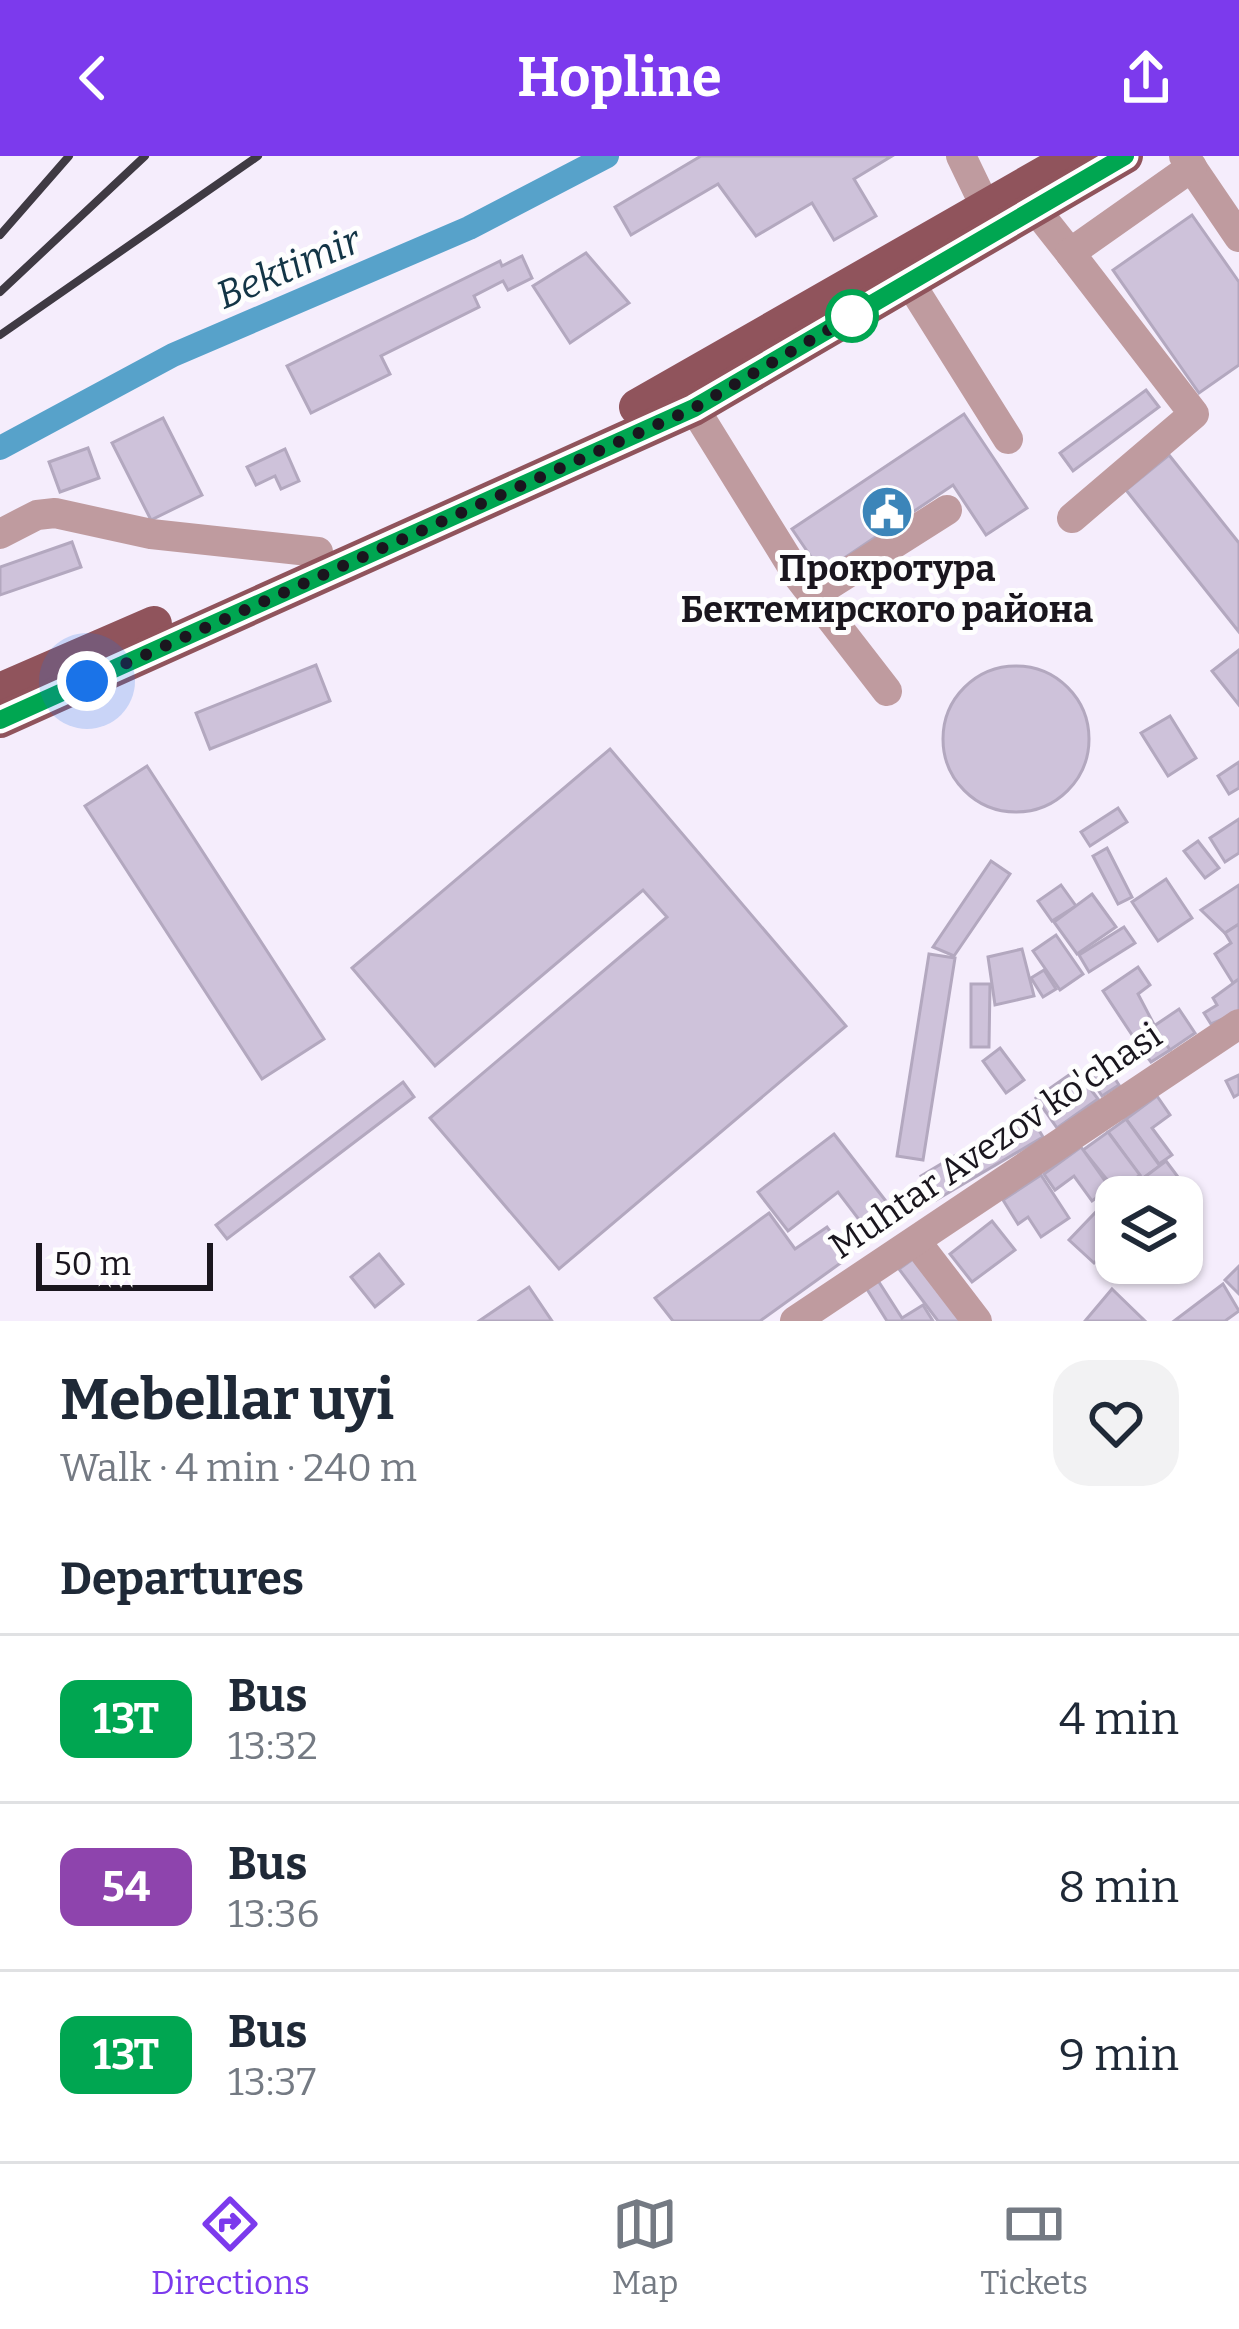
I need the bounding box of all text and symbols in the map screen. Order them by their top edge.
icon: back [60,45,126,111]
icon: share [1113,45,1179,111]
text: Hopline [517,46,722,110]
water label: Bektimir [210,216,369,319]
unlabelled marker [827,291,877,341]
public building icon: Прокротура Бектемирского района [859,484,915,540]
place label: Прокротура Бектемирского района [681,547,1093,632]
your location [57,651,117,711]
street label: Muhtar Avezov ko'chasi [821,1013,1170,1268]
map controls [1095,1176,1203,1284]
button: layers [1095,1176,1203,1284]
scale bar [36,1237,213,1290]
text: 50 m [54,1244,131,1284]
button: heart [1053,1360,1179,1486]
text: Mebellar uyi [60,1366,394,1434]
text: Walk · 4 min · 240 m [60,1445,417,1491]
text: Departures [60,1552,304,1606]
text: Bus [228,1669,307,1723]
text: 4 min [1059,1692,1179,1746]
text: 13Т [93,1694,159,1744]
text: 13:32 [228,1723,318,1769]
text: Bus [228,1837,307,1891]
text: 8 min [1058,1860,1179,1914]
text: 54 [102,1862,150,1912]
text: 13:36 [228,1891,319,1937]
text: Bus [228,2005,307,2059]
text: 9 min [1059,2028,1179,2082]
text: 13Т [93,2030,159,2080]
text: 13:37 [228,2059,316,2105]
tab: Directions [151,2191,310,2303]
tab: Map [612,2191,678,2303]
tab: Tickets [980,2191,1088,2303]

